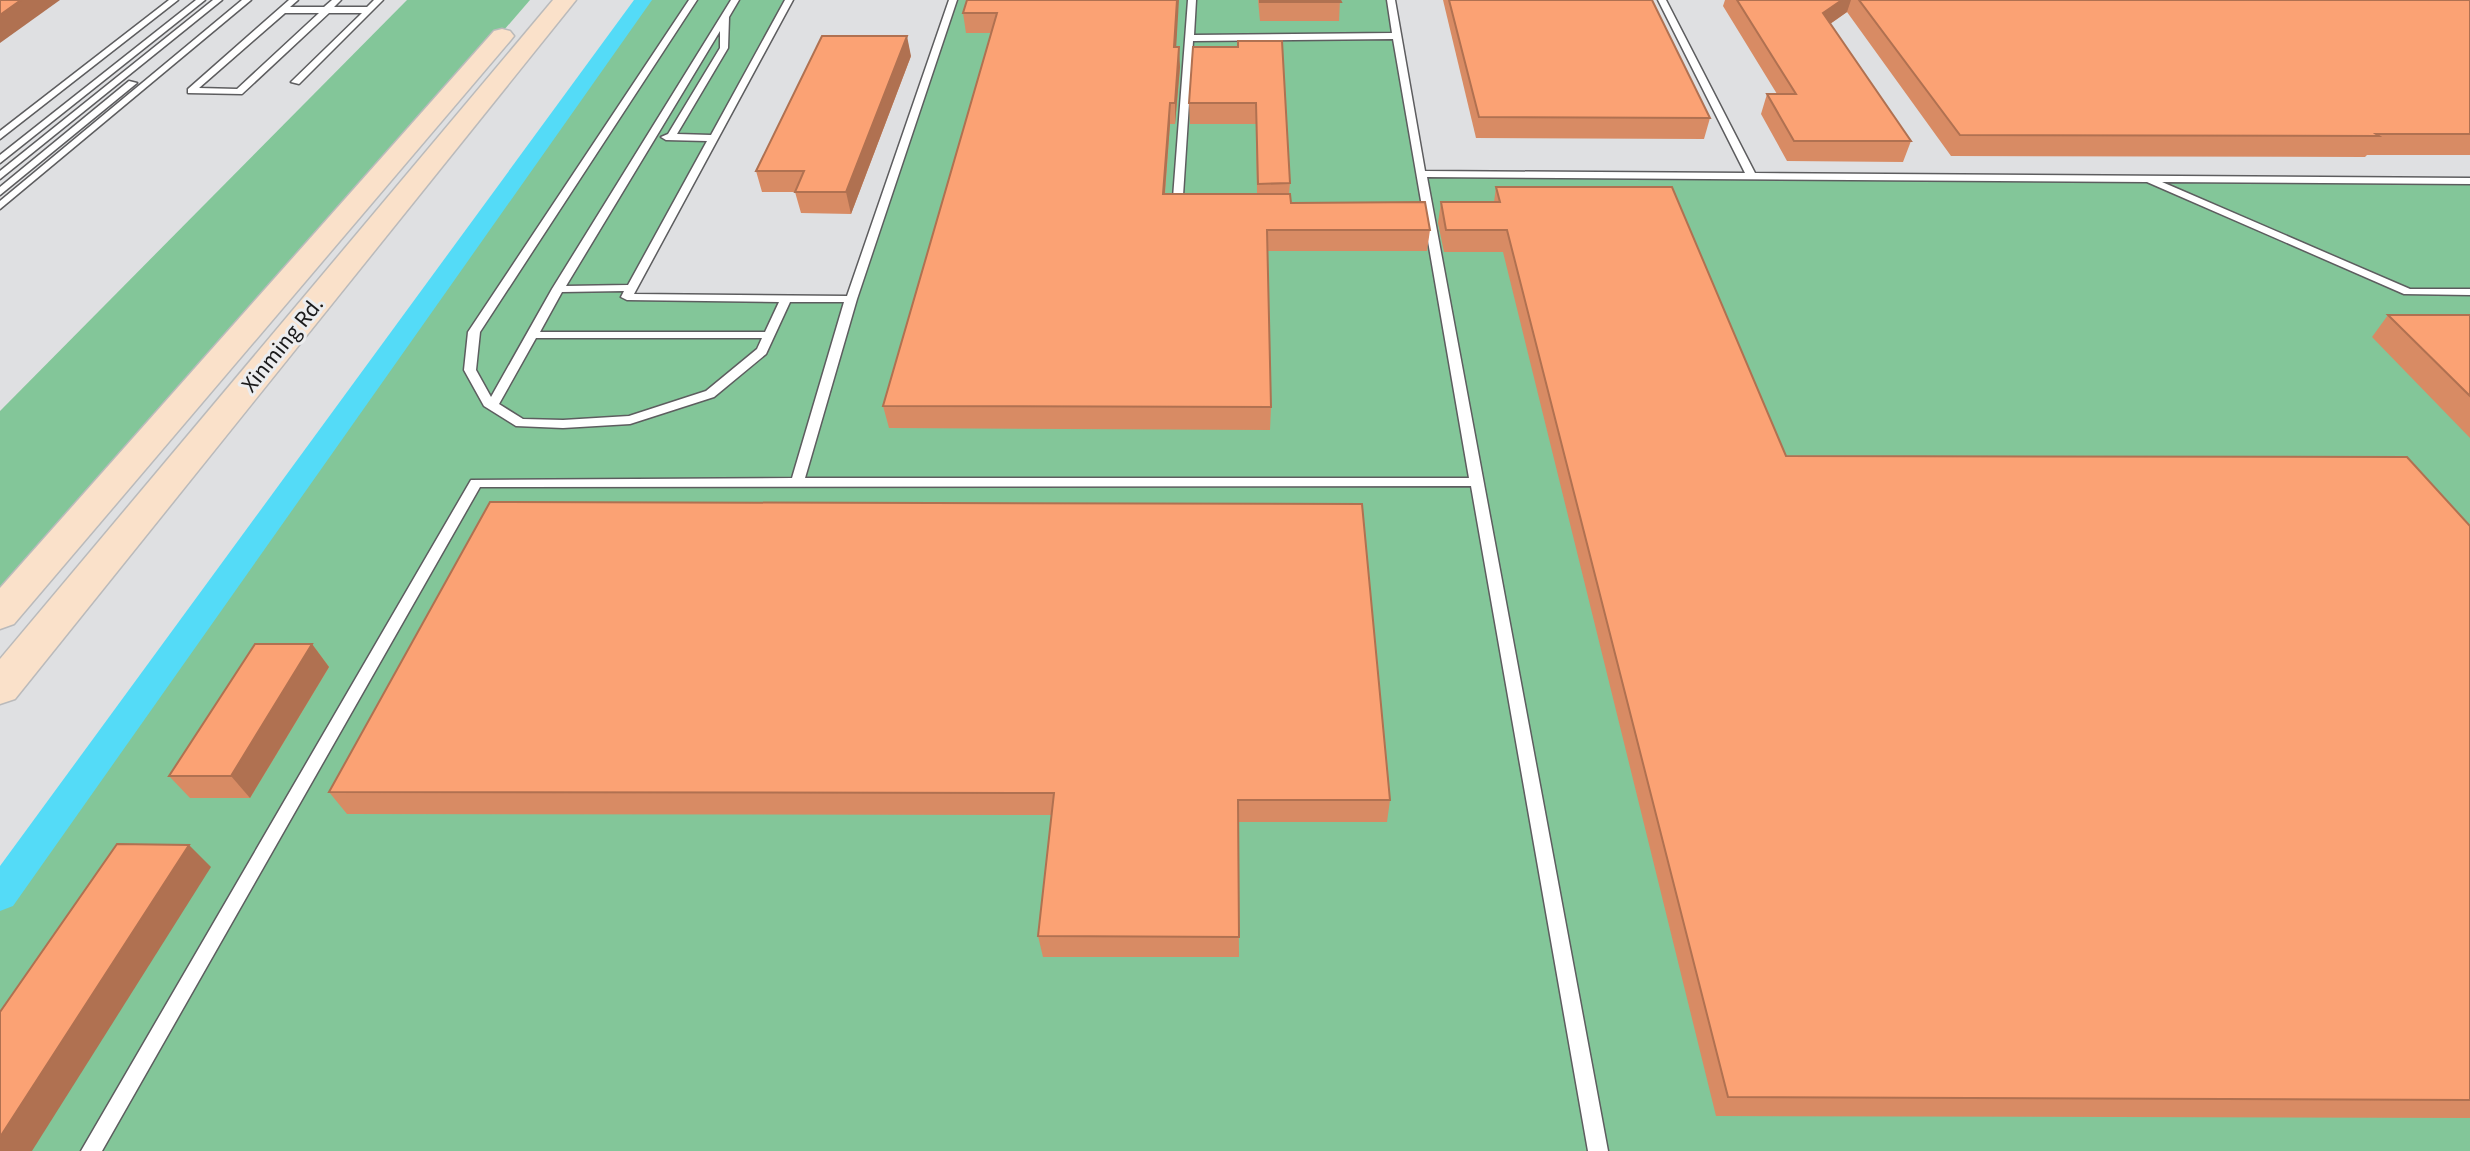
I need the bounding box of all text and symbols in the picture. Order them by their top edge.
street label: Xinming Rd. [233,289,331,399]

